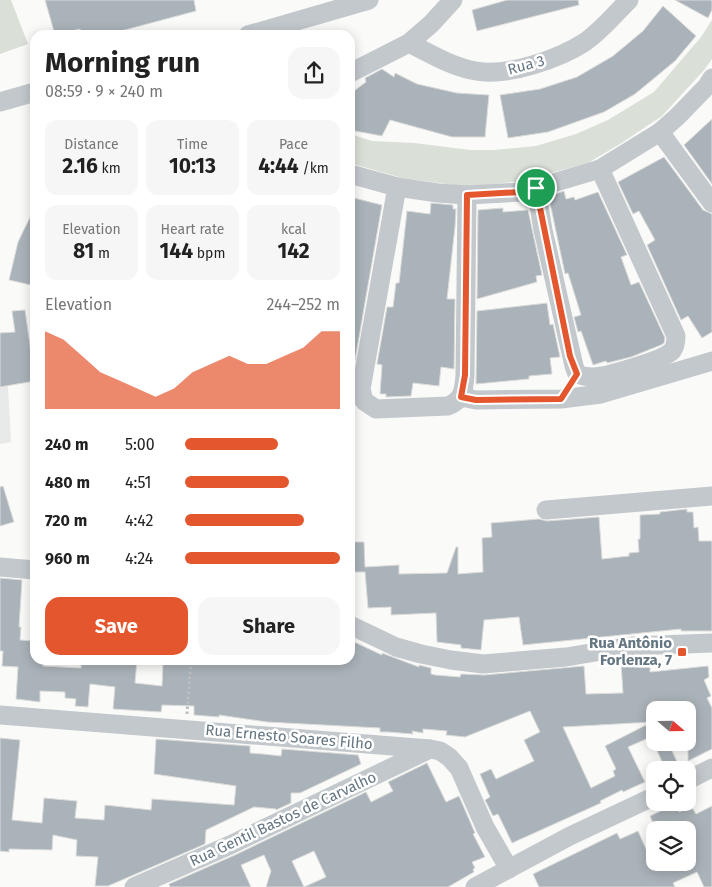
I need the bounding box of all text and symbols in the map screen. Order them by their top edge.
text: Morning run [45,46,200,79]
button: share [288,47,340,99]
street label: Rua 3 [506,51,546,79]
text: 08:59 · 9 × 240 m [45,82,163,101]
text: Distance [64,136,119,153]
text: Time [177,136,208,153]
text: Pace [279,136,308,153]
text: 2.16 [62,153,98,179]
text: 10:13 [169,153,216,179]
text: 4:44 [258,153,299,179]
text: km [98,160,121,177]
text: /km [299,160,329,177]
pin [515,167,557,209]
icon: arrive [522,174,550,202]
text: Elevation [62,221,121,238]
text: Heart rate [161,221,224,238]
text: kcal [281,221,306,238]
text: 81 [73,238,94,264]
text: 144 [160,238,193,264]
text: 142 [277,238,310,264]
text: m [94,245,110,262]
text: bpm [193,245,225,262]
text: Elevation [45,295,112,314]
text: 244–252 m [267,295,340,314]
text: 240 m [45,435,89,454]
text: 5:00 [125,435,155,454]
text: 480 m [45,473,90,492]
text: 4:51 [125,473,152,492]
text: 720 m [45,511,87,530]
text: 4:42 [125,511,153,530]
text: 960 m [45,549,90,568]
text: 4:24 [125,549,153,568]
button: Save [45,597,188,655]
button: Share [198,597,340,655]
place label: Rua Antônio Forlenza, 7 [589,634,672,669]
marker: Rua Antônio Forlenza, 7 [676,646,688,658]
north arrow [646,701,696,751]
map controls [646,701,696,871]
street label: Rua Ernesto Soares Filho [205,721,373,753]
button: locate [646,761,696,811]
street label: Rua Gentil Bastos de Carvalho [187,768,379,870]
button: layers [646,821,696,871]

